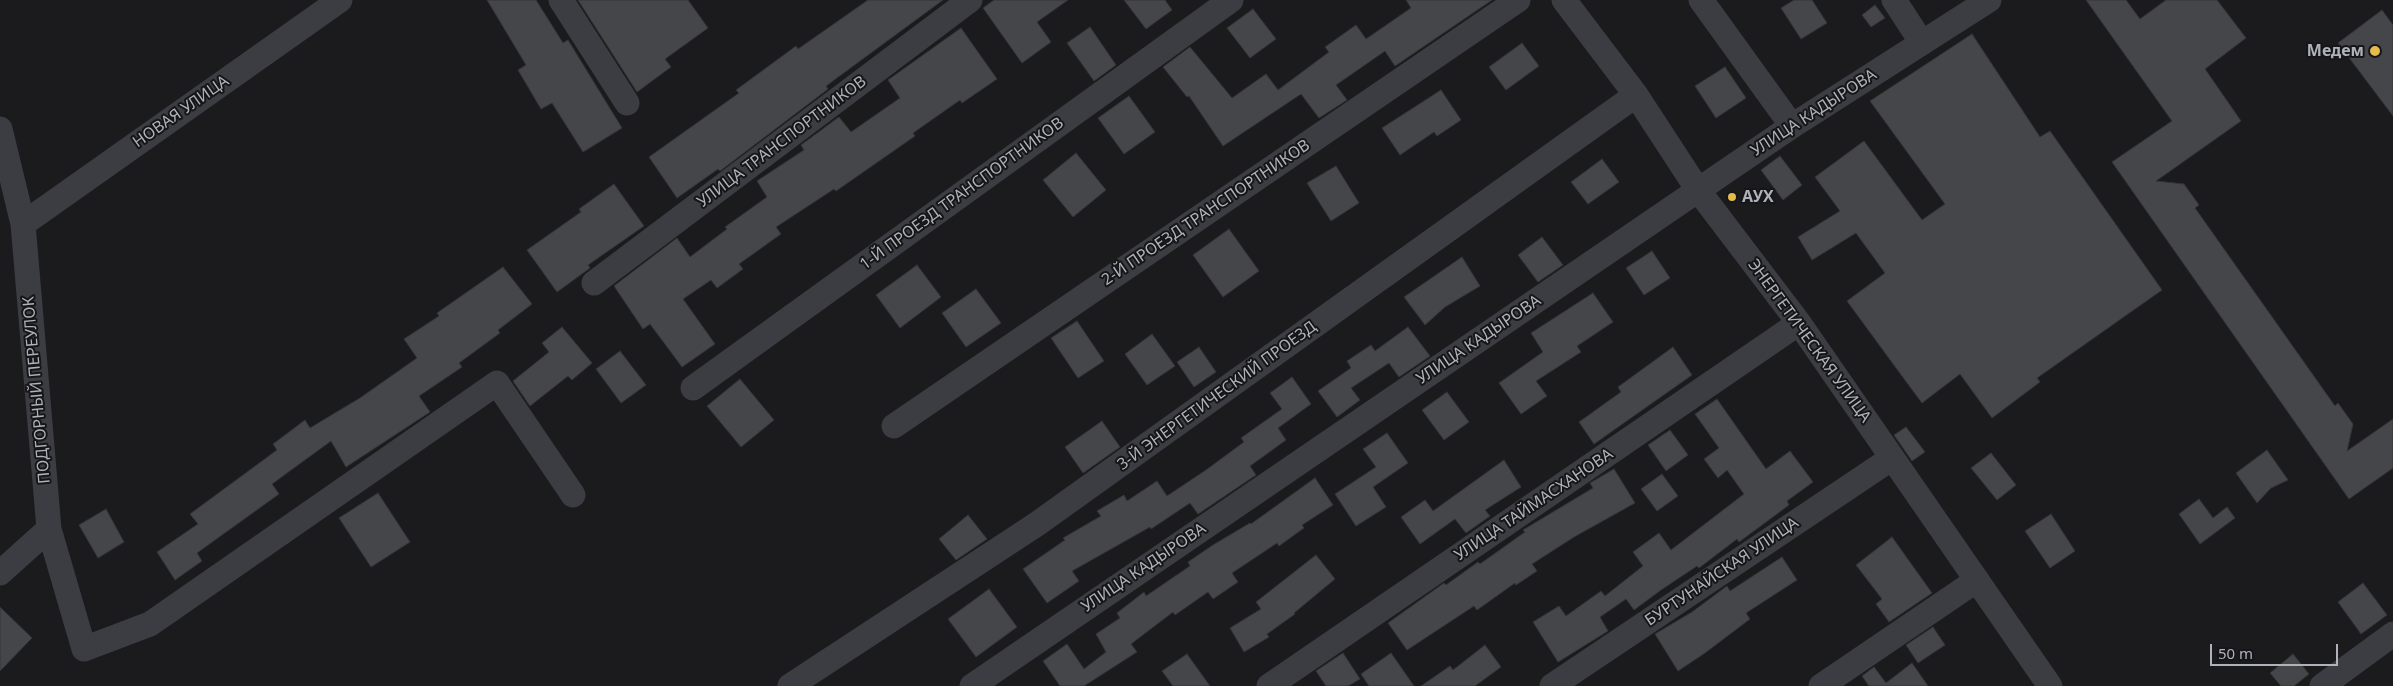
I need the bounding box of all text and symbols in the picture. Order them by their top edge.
place label: Медем [2307,41,2364,61]
marker: Медем [2368,44,2382,58]
street label: УЛИЦА КАДЫРОВА [1748,65,1880,161]
street label: НОВАЯ УЛИЦА [129,72,233,152]
street label: УЛИЦА ТРАНСПОРТНИКОВ [694,72,870,212]
street label: 1-Й ПРОЕЗД ТРАНСПОРТНИКОВ [856,114,1068,274]
street label: 2-Й ПРОЕЗД ТРАНСПОРТНИКОВ [1098,136,1314,290]
place label: АУХ [1742,187,1774,207]
marker: АУХ [1726,191,1738,203]
street label: ЭНЕРГЕТИЧЕСКАЯ УЛИЦА [1743,256,1875,426]
street label: УЛИЦА КАДЫРОВА [1413,291,1545,389]
street label: ПОДГОРНЫЙ ПЕРЕУЛОК [19,296,55,484]
street label: 3-Й ЭНЕРГЕТИЧЕСКИЙ ПРОЕЗД [1114,317,1320,475]
street label: УЛИЦА ТАЙМАСХАНОВА [1451,445,1617,565]
street label: БУРТУНАЙСКАЯ УЛИЦА [1642,513,1802,631]
street label: УЛИЦА КАДЫРОВА [1078,519,1210,617]
scale bar [2213,634,2340,666]
text: 50 m [2218,643,2253,663]

